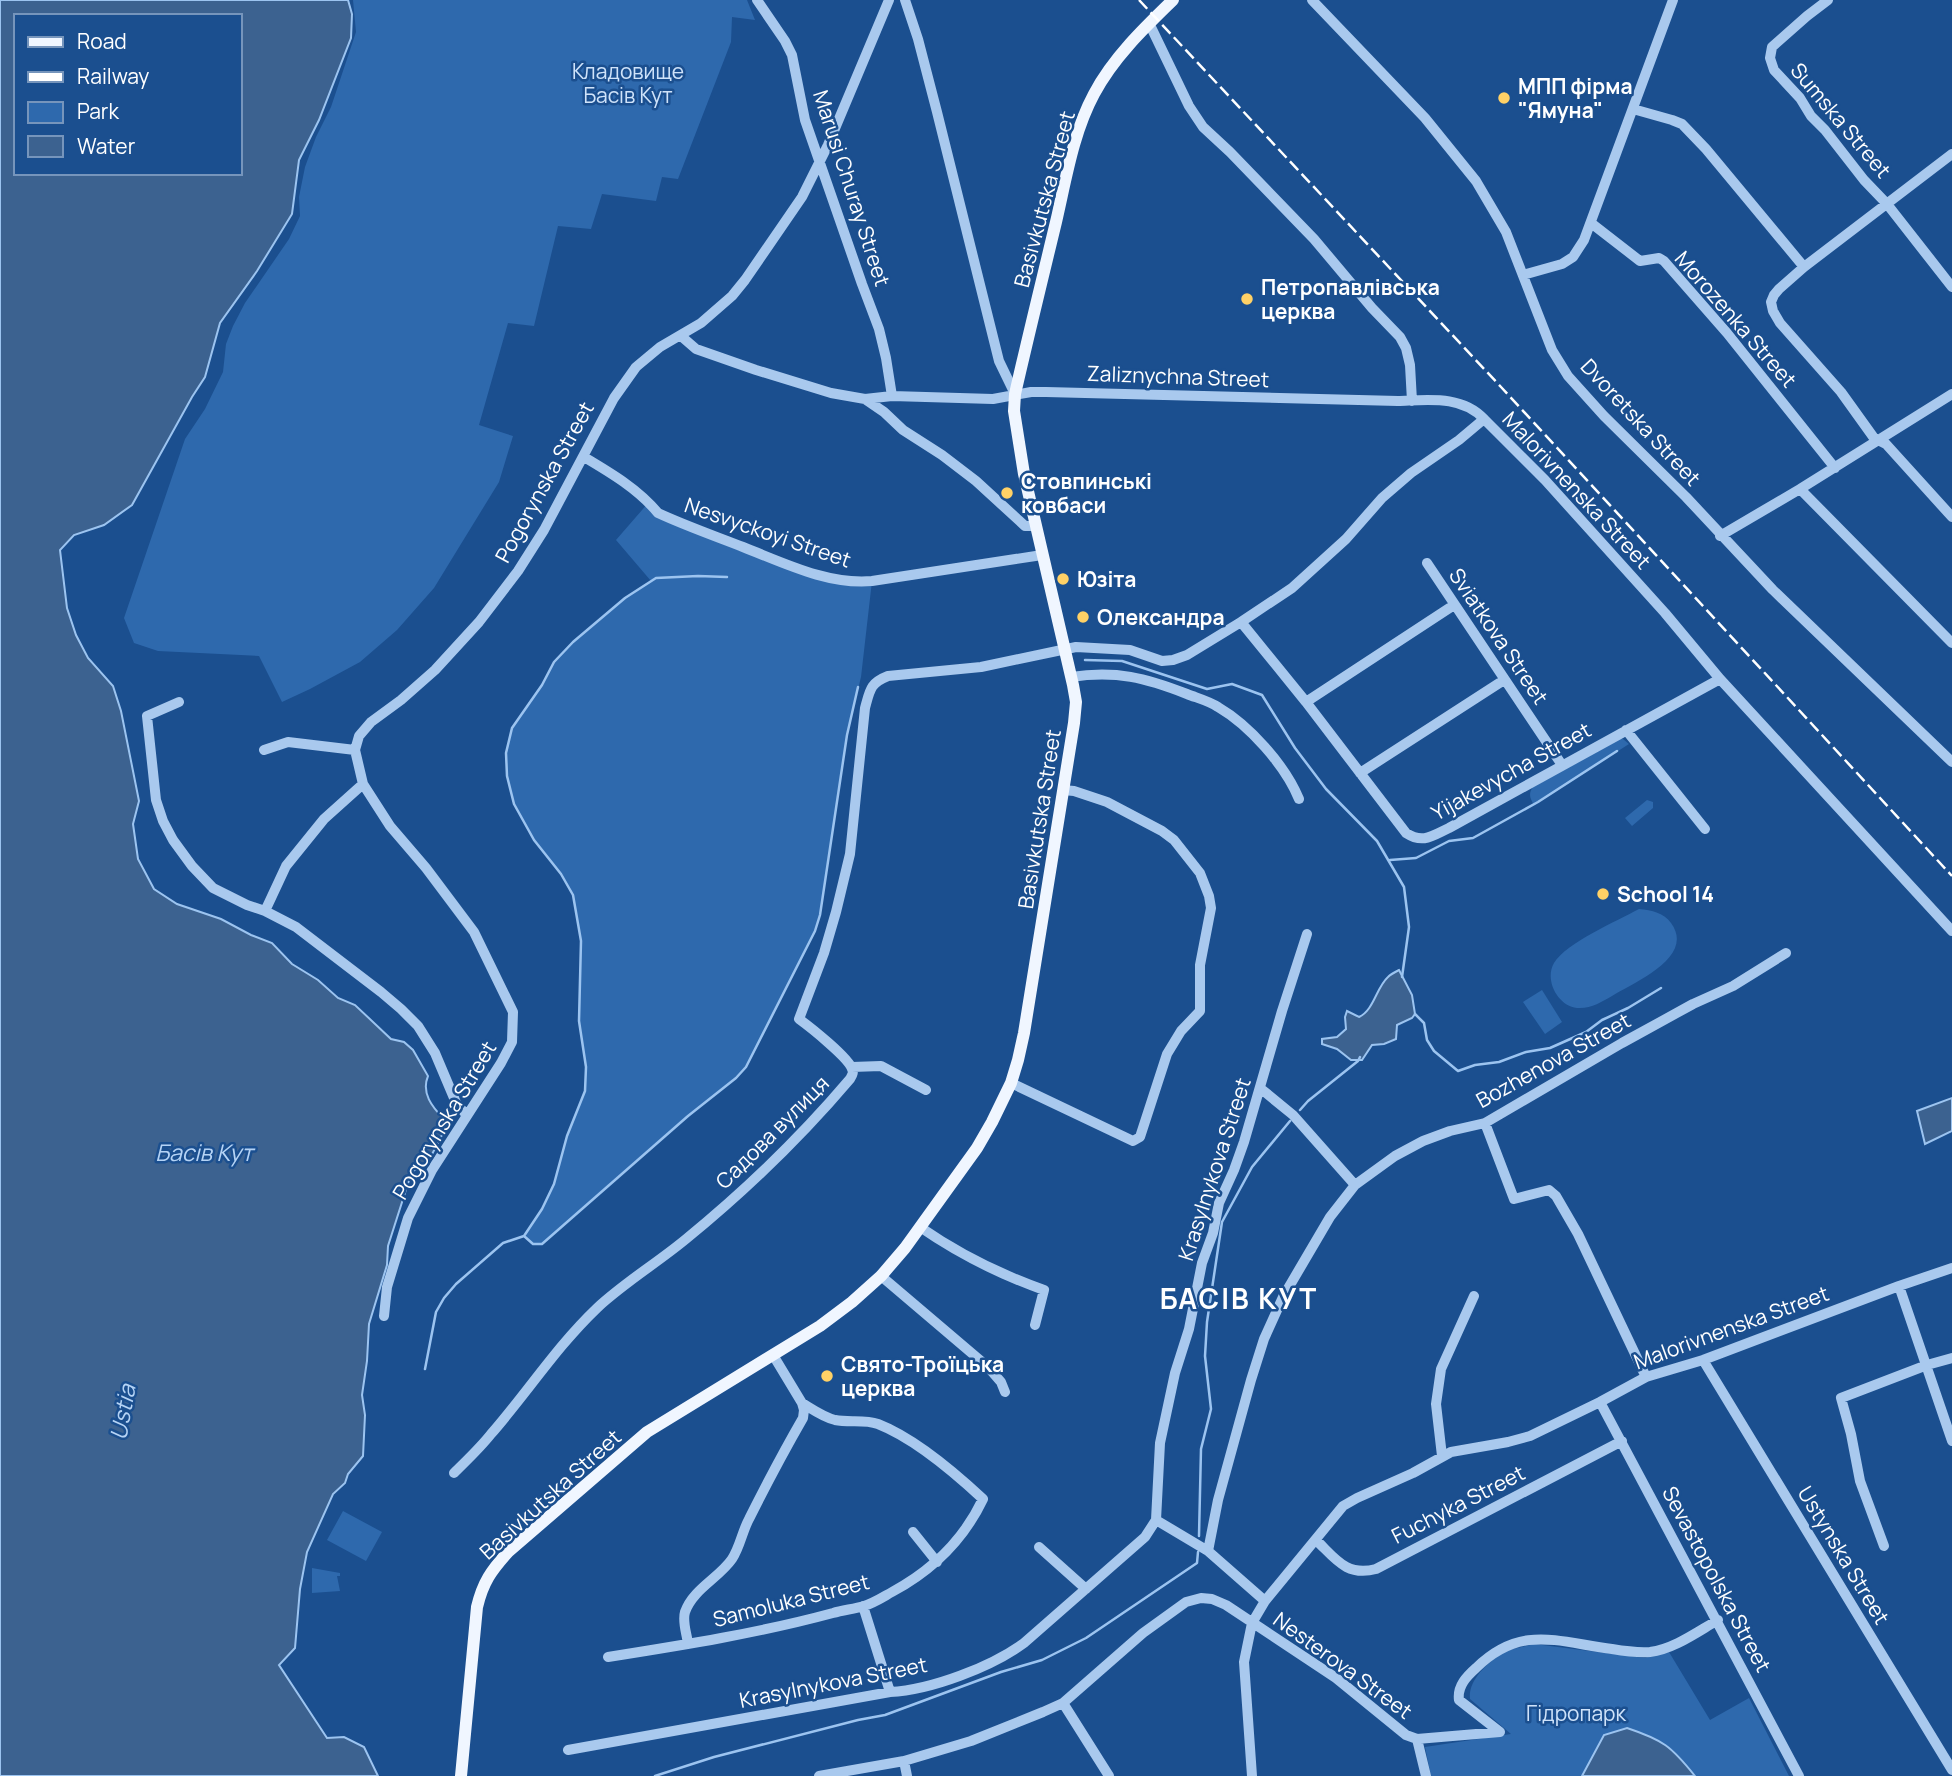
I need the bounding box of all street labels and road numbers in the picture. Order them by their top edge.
street label: Sumska Street [1785,57,1897,183]
street label: Marusi Churay Street [807,86,897,290]
street label: Basivkutska Street [1007,108,1081,290]
street label: Morozenka Street [1669,245,1803,393]
street label: Dvoretska Street [1575,353,1707,491]
street label: Zaliznychna Street [1086,359,1270,393]
street label: Pogorynska Street [488,397,600,567]
street label: Malorivnenska Street [1497,405,1657,575]
street label: Nesvyckoyi Street [681,490,855,574]
street label: Sviatkova Street [1443,563,1555,709]
street label: Yijakevycha Street [1426,716,1596,826]
street label: Basivkutska Street [1011,727,1067,911]
street label: Bozhenova Street [1471,1006,1635,1114]
street label: Pogorynska Street [386,1036,502,1204]
street label: Садова вулиця [709,1069,835,1195]
street label: Krasylnykova Street [1171,1074,1257,1264]
street label: Malorivnenska Street [1630,1279,1832,1375]
street label: Basivkutska Street [473,1423,627,1565]
street label: Fuchyka Street [1387,1458,1529,1550]
street label: Sevastopolska Street [1656,1481,1778,1677]
street label: Ustynska Street [1792,1481,1896,1629]
street label: Samoluka Street [710,1567,872,1633]
street label: Nesterova Street [1268,1605,1418,1725]
street label: Krasylnykova Street [737,1650,929,1714]

